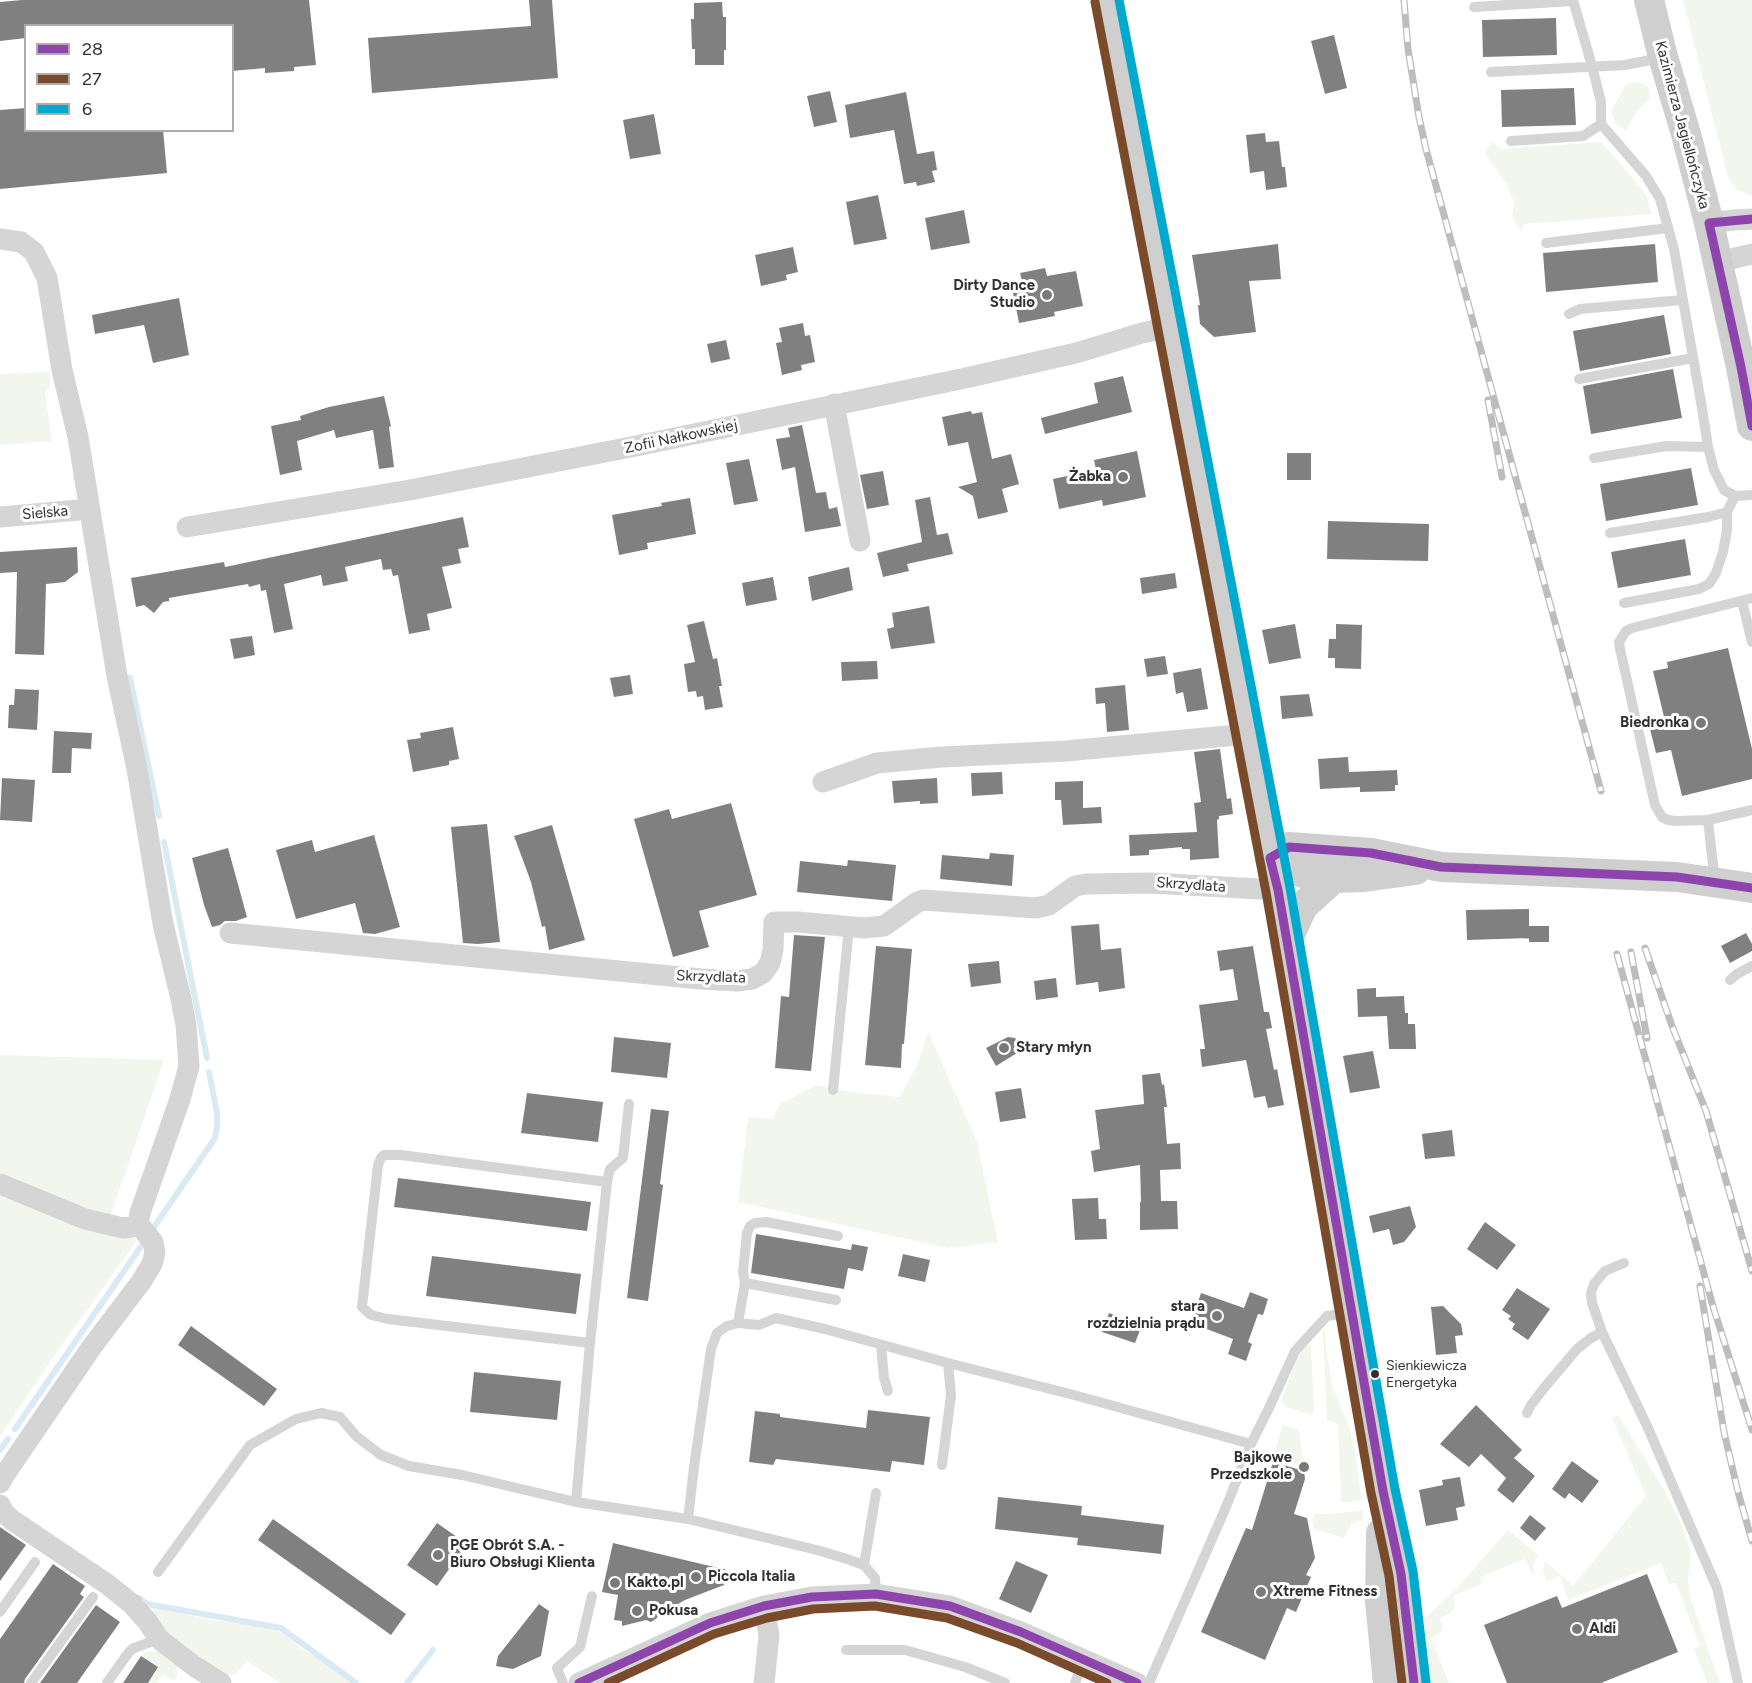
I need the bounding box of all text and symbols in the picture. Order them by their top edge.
legend [24,24,234,132]
text: 28 [82,38,103,60]
street label: Kazimierza Jagiellończyka [1651,39,1713,211]
text: 27 [82,68,102,90]
text: 6 [82,98,92,120]
place label: Dirty Dance Studio [953,277,1035,312]
marker: Dirty Dance Studio [1040,288,1054,302]
street label: Zofii Nałkowskiej [623,416,739,458]
place label: Żabka [1069,468,1111,486]
marker: Żabka [1116,470,1130,484]
street label: Sielska [21,502,69,524]
place label: Biedronka [1620,714,1689,732]
marker: Biedronka [1694,716,1708,730]
street label: Skrzydlata [1156,874,1226,896]
street label: Skrzydlata [676,967,746,987]
place label: Stary młyn [1016,1039,1091,1057]
marker: Stary młyn [997,1041,1011,1055]
place label: stara rozdzielnia prądu [1087,1298,1205,1333]
marker: stara rozdzielnia prądu [1210,1309,1224,1323]
place label: Sienkiewicza Energetyka [1386,1358,1467,1390]
marker: Sienkiewicza Energetyka [1369,1368,1381,1380]
place label: Bajkowe Przedszkole [1210,1449,1292,1484]
marker: Bajkowe Przedszkole [1297,1460,1311,1474]
place label: PGE Obrót S.A. - Biuro Obsługi Klienta [450,1537,595,1572]
marker: PGE Obrót S.A. - Biuro Obsługi Klienta [431,1548,445,1562]
place label: Piccola Italia [708,1568,795,1586]
marker: Piccola Italia [689,1570,703,1584]
place label: Kakto.pl [627,1574,684,1592]
marker: Kakto.pl [608,1576,622,1590]
place label: Xtreme Fitness [1273,1583,1377,1601]
marker: Xtreme Fitness [1254,1585,1268,1599]
place label: Pokusa [649,1602,698,1620]
marker: Pokusa [630,1604,644,1618]
place label: Aldi [1589,1620,1616,1638]
marker: Aldi [1570,1622,1584,1636]

